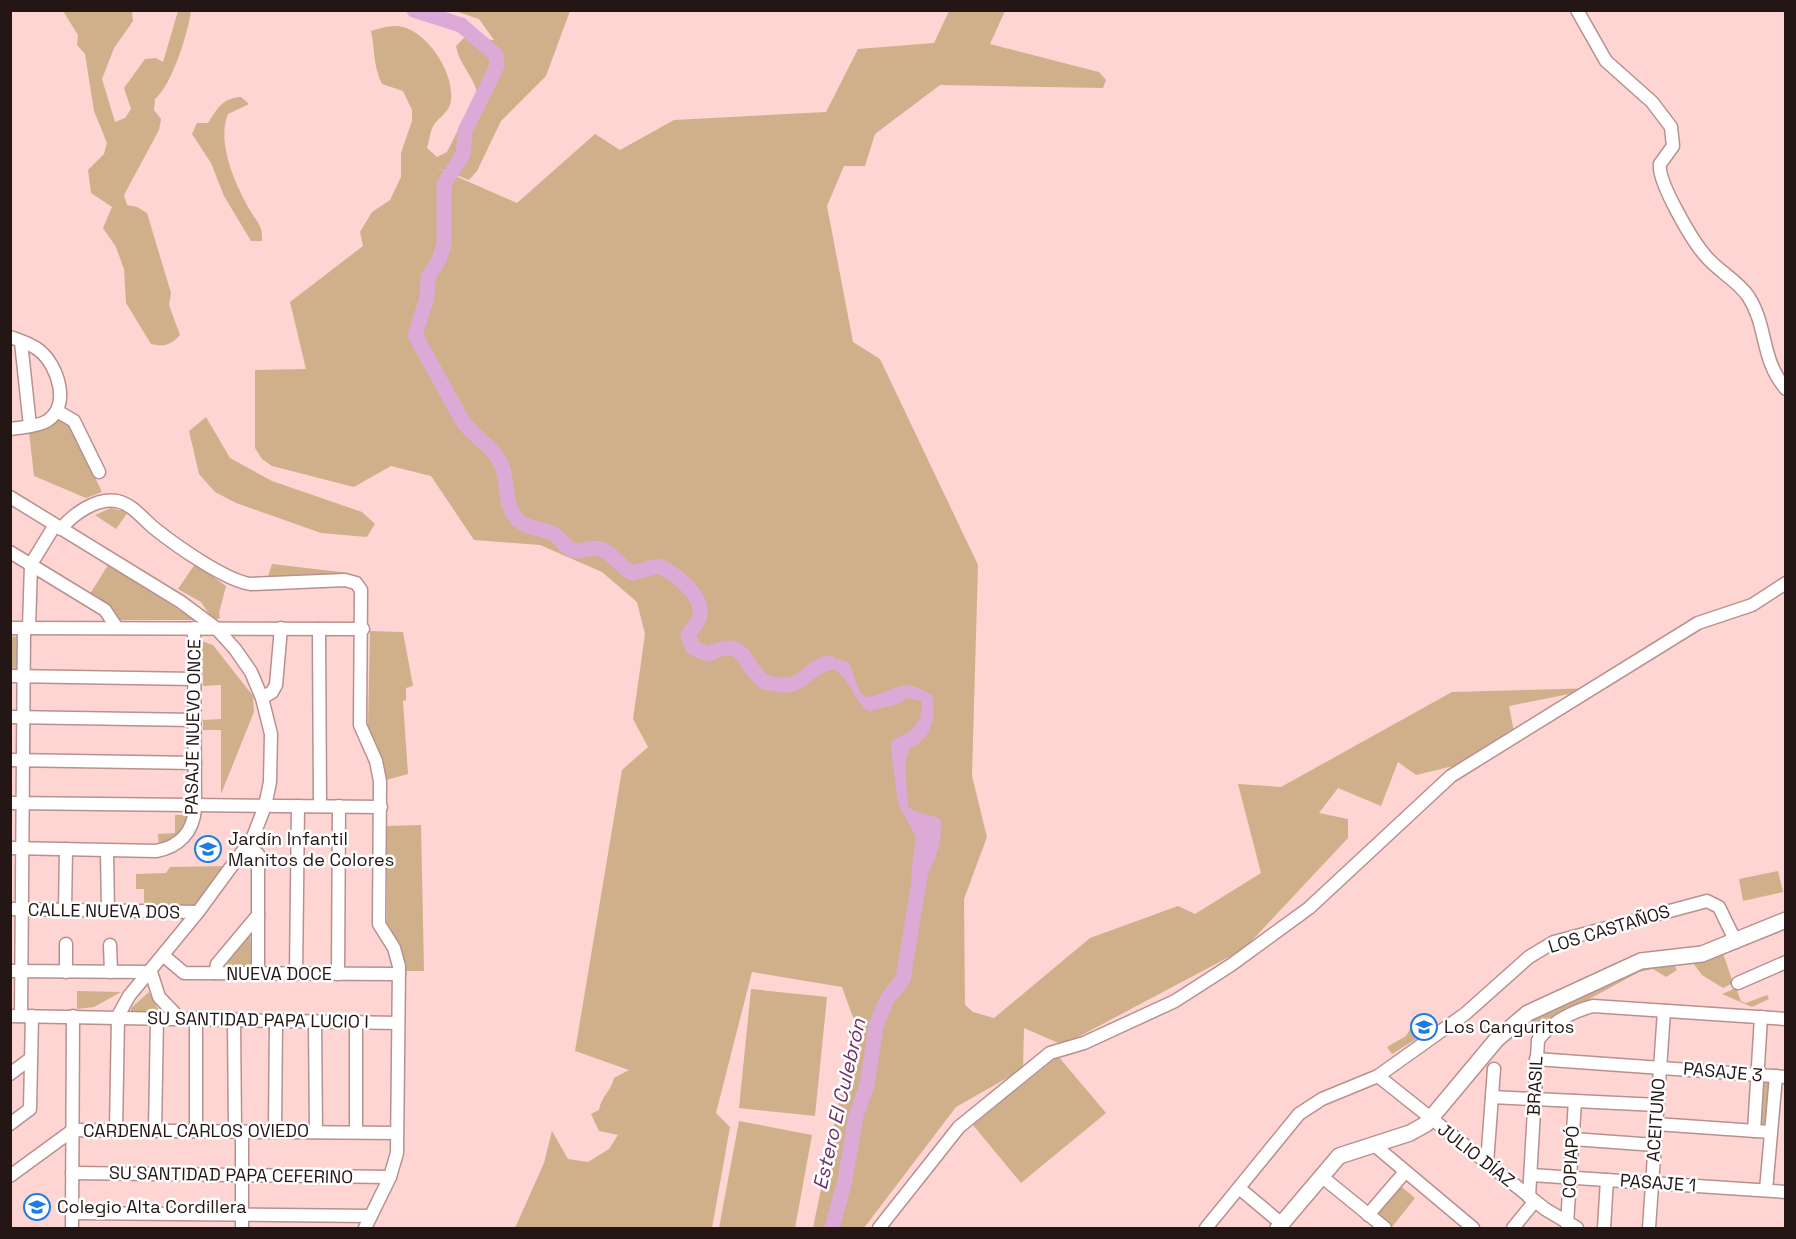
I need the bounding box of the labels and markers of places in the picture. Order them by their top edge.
place label: Jardín Infantil Manitos de Colores [228,827,394,871]
school or university icon: Jardín Infantil Manitos de Colores [193,834,223,864]
school or university icon: Los Canguritos [1409,1012,1439,1042]
place label: Los Canguritos [1444,1015,1574,1038]
school or university icon: Colegio Alta Cordillera [22,1192,52,1222]
place label: Colegio Alta Cordillera [57,1195,247,1218]

